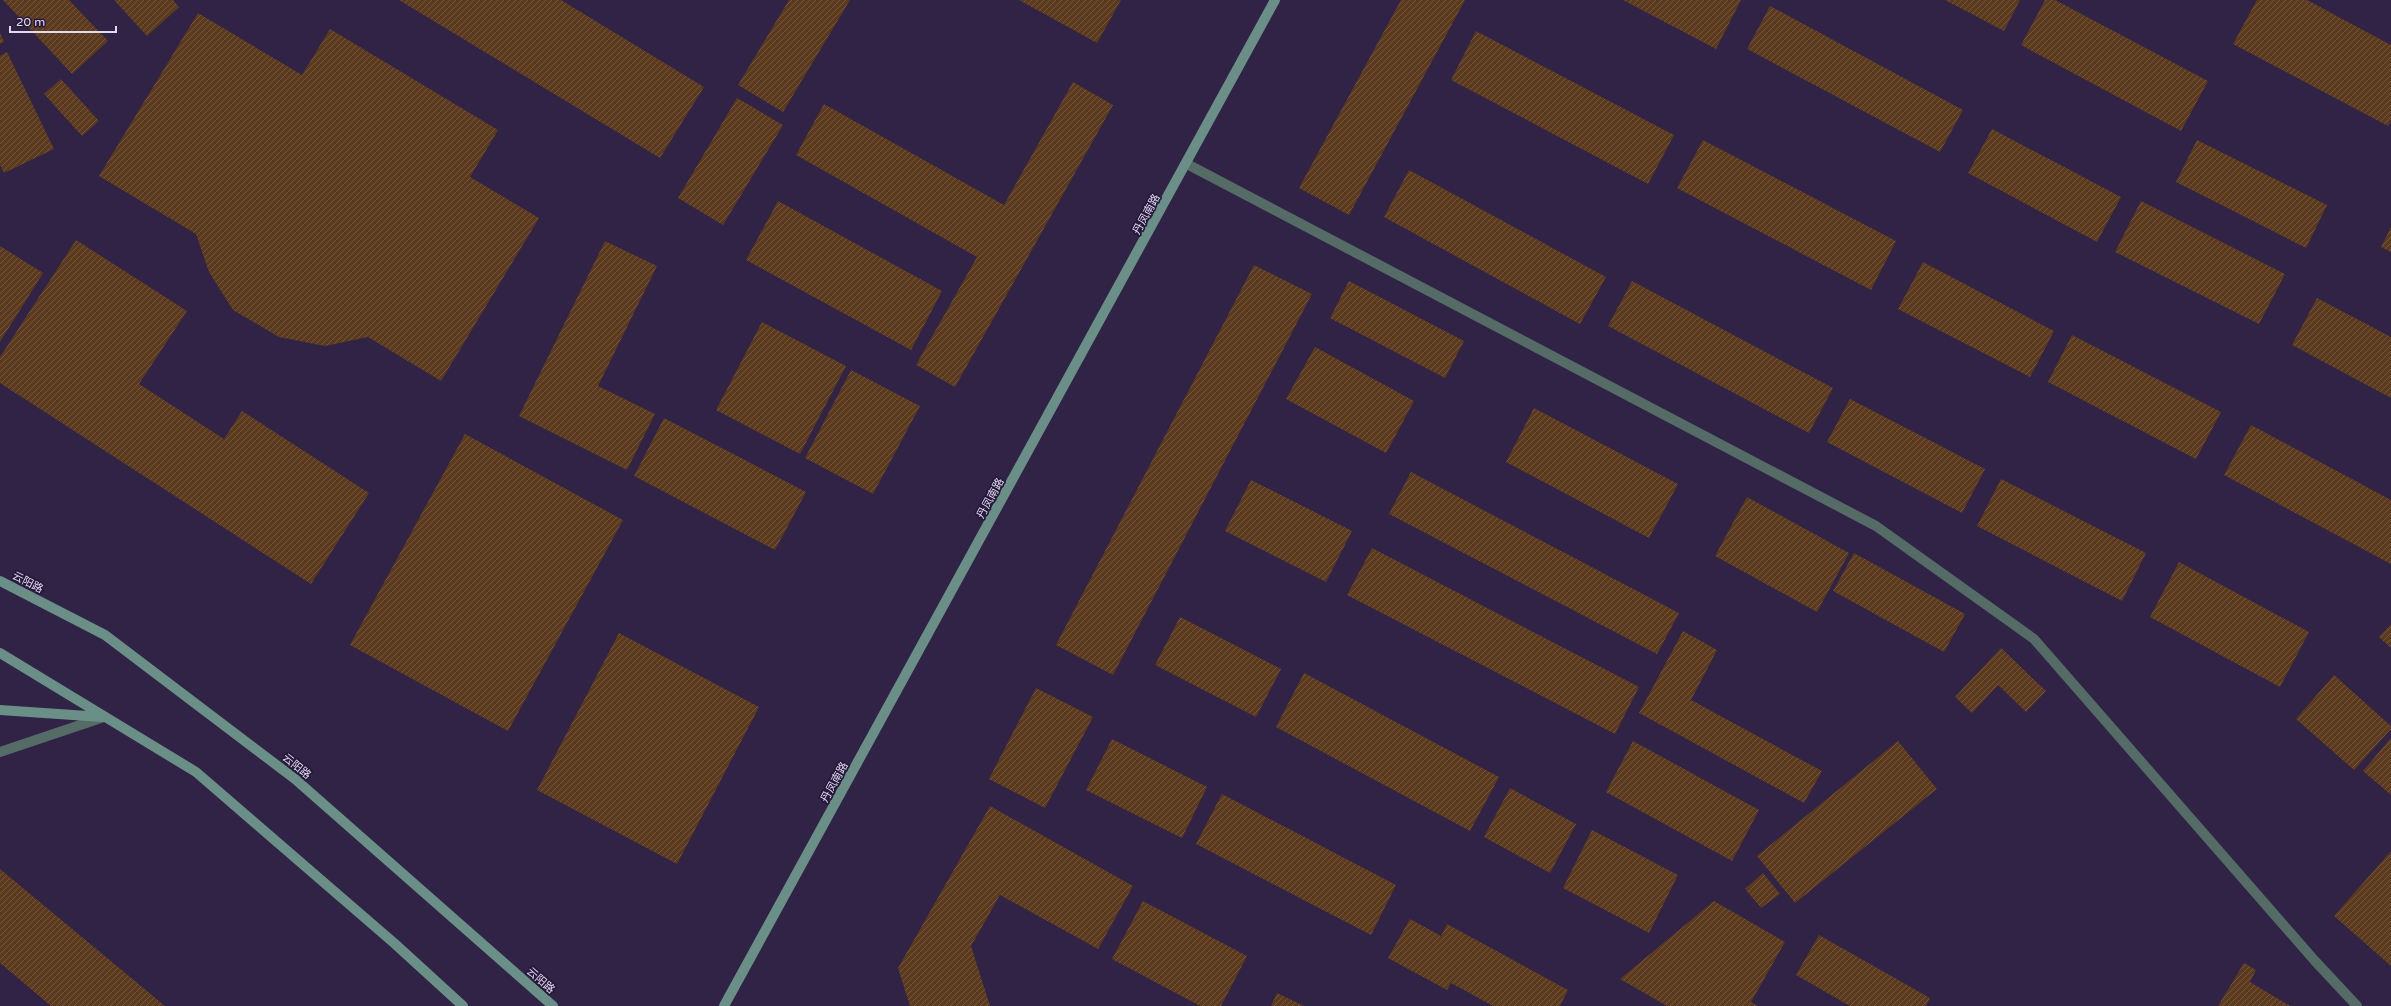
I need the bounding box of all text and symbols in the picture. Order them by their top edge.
scale bar [10,8,116,34]
text: 20 m [16,15,45,29]
street label: 丹凤南路 [1130,192,1163,237]
street label: 丹凤南路 [974,476,1007,521]
street label: 云阳路 [10,569,45,596]
street label: 云阳路 [280,751,314,782]
street label: 丹凤南路 [818,760,851,805]
street label: 云阳路 [524,965,557,996]

